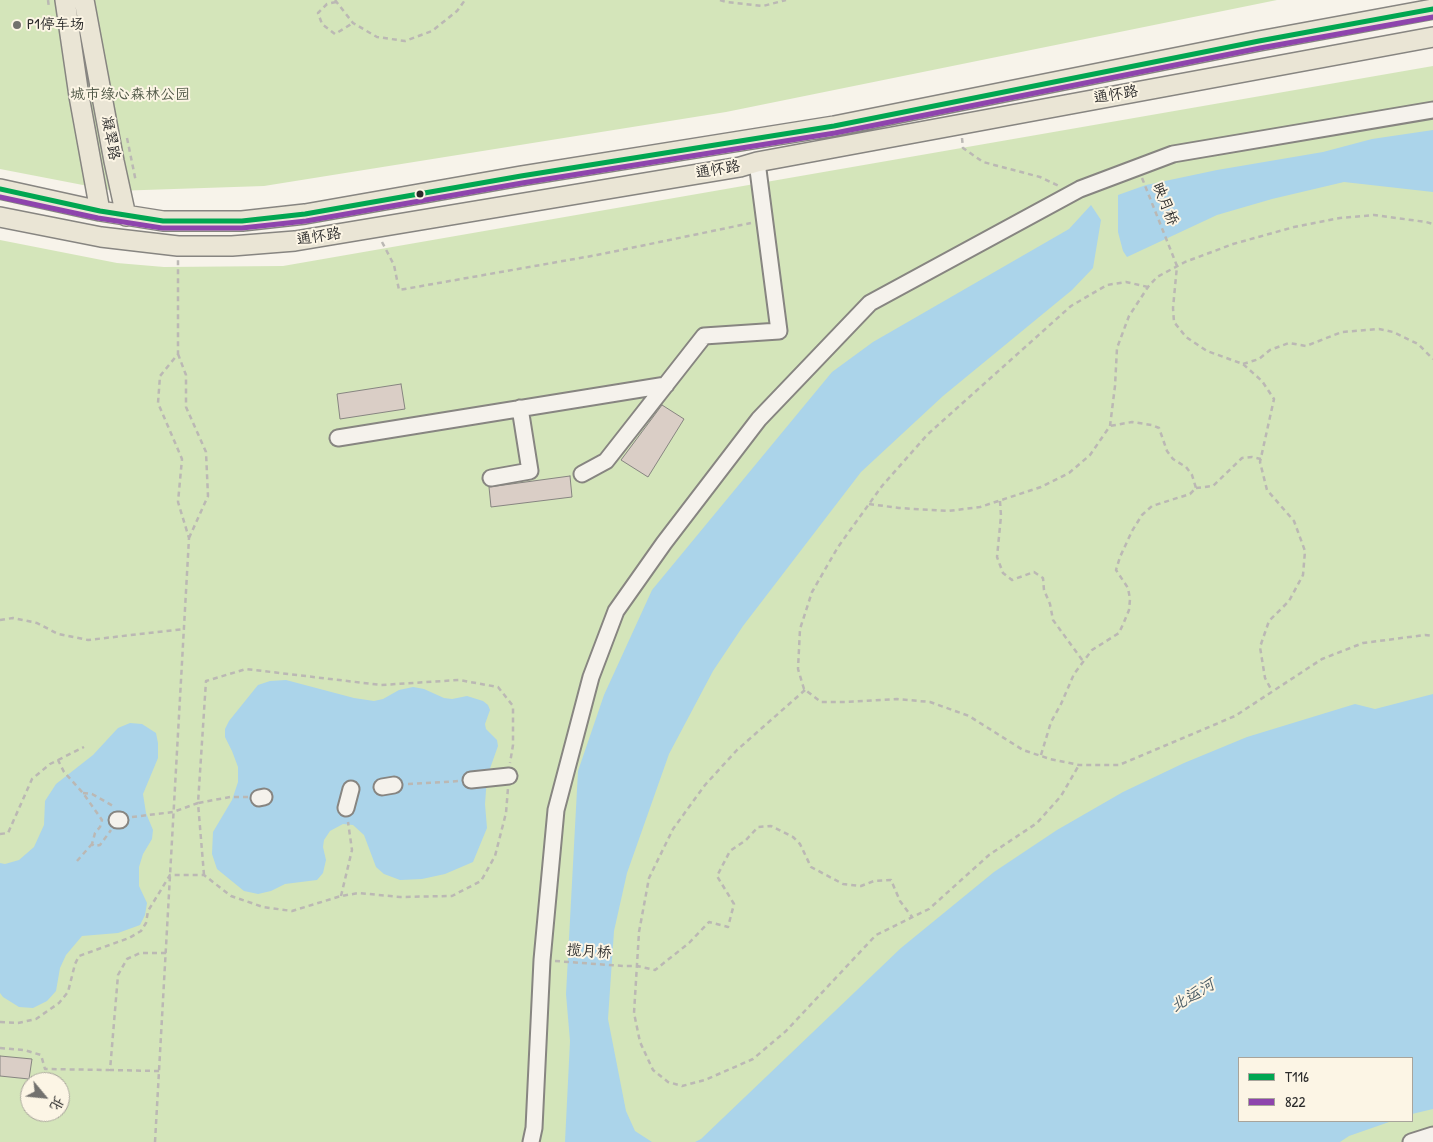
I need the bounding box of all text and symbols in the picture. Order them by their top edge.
place label: P1停车场 [27,16,85,34]
marker: P1停车场 [11,19,23,31]
street label: 通怀路 [1092,82,1140,108]
park label: 城市绿心森林公园 [70,86,190,104]
street label: 凝翠路 [97,114,123,162]
street label: 通怀路 [694,157,742,183]
street label: 映月桥 [1148,180,1182,228]
unlabelled marker [415,189,425,199]
street label: 通怀路 [295,225,343,249]
street label: 揽月桥 [566,941,612,963]
water label: 北运河 [1167,975,1219,1017]
legend [1238,1057,1413,1122]
text: T116 [1285,1066,1309,1087]
north arrow [20,1072,70,1122]
text: 822 [1285,1091,1306,1112]
text: 北 [46,1093,69,1114]

